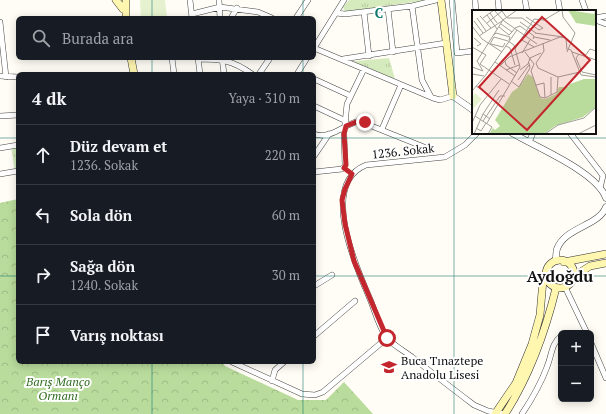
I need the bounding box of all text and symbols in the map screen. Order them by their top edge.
text: C [375,4,383,22]
inset map [472,10,596,134]
search box [16,16,316,60]
icon: search [30,27,52,49]
text: Burada ara [62,28,134,48]
text: 4 dk [32,87,66,110]
text: Yaya · 310 m [228,89,300,107]
route end [356,113,374,131]
text: Düz devam et [70,136,167,156]
street label: 1236. Sokak [371,140,436,162]
icon: ahead [32,144,54,166]
text: 220 m [265,146,300,164]
text: 1236. Sokak [70,156,138,174]
icon: left [32,204,54,226]
text: Sola dön [70,205,132,225]
text: 60 m [272,206,300,224]
text: Sağa dön [70,256,135,276]
icon: right [32,264,54,286]
district label: Aydoğdu [527,265,593,287]
text: 30 m [272,266,300,284]
text: 1240. Sokak [70,276,138,294]
icon: arrive [32,324,54,346]
text: Varış noktası [70,325,164,345]
route start [378,329,396,347]
map controls [558,330,594,402]
button: + [558,330,594,366]
place label: Buca Tınaztepe Anadolu Lisesi [401,353,483,382]
school or university icon: Buca Tınaztepe Anadolu Lisesi [380,358,398,376]
button: − [558,366,594,402]
park label: Barış Manço Ormanı [25,374,90,403]

